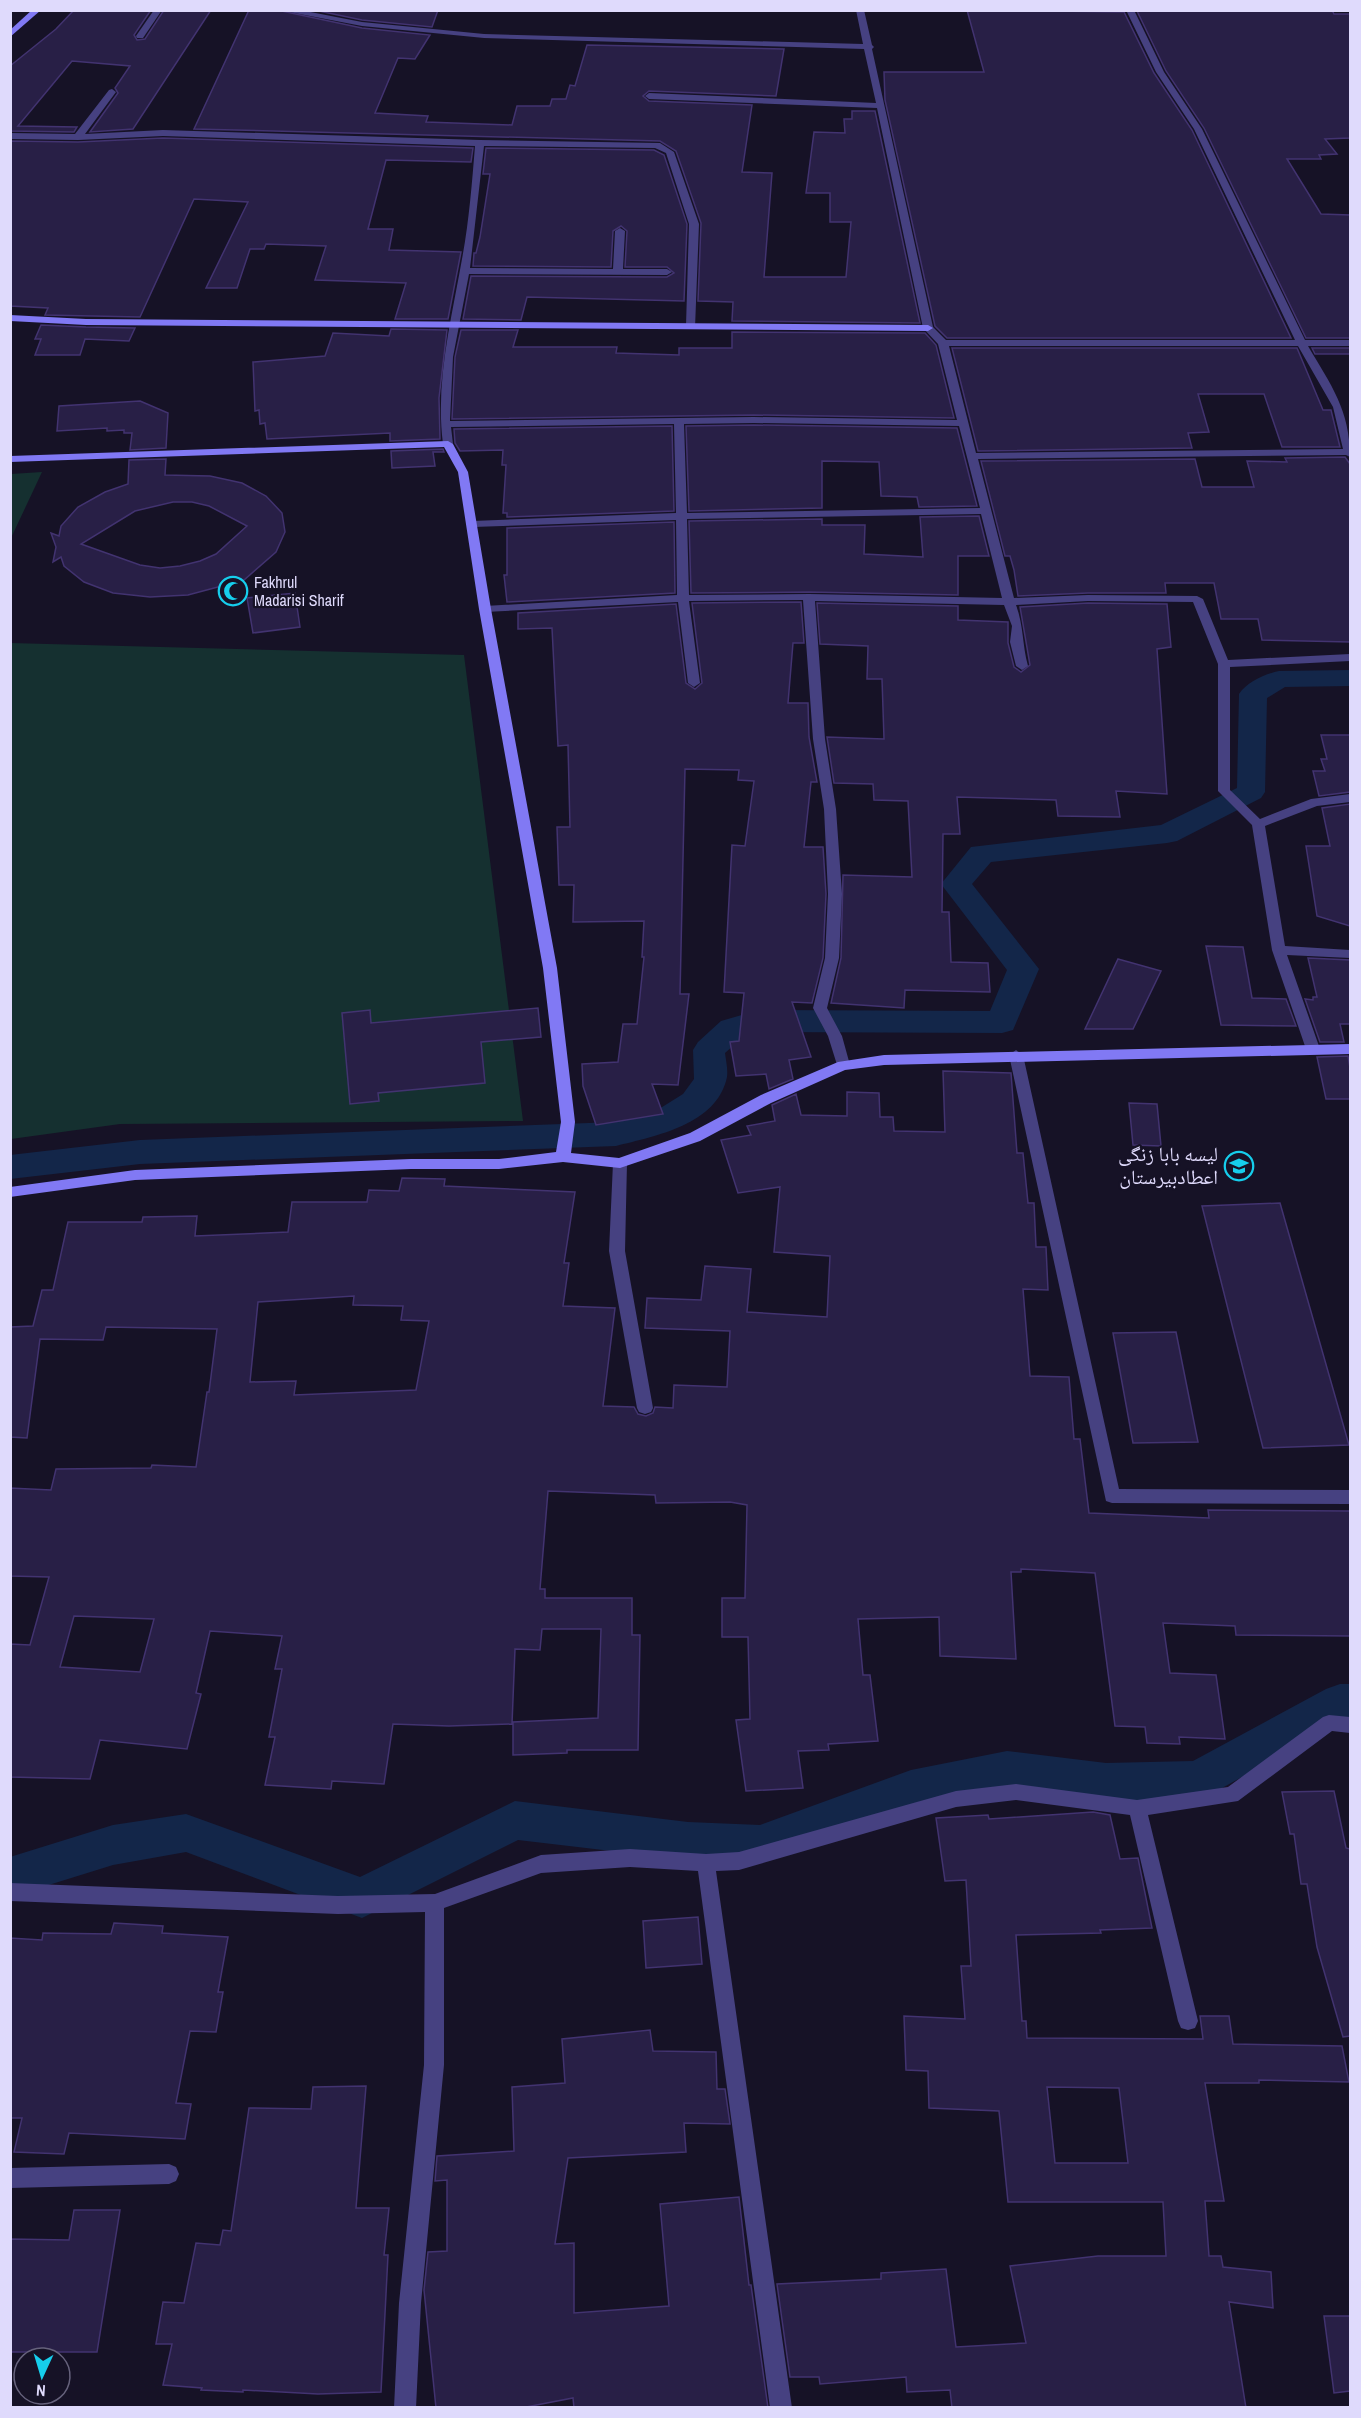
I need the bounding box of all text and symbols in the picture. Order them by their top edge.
place label: Fakhrul Madarisi Sharif [254,571,344,611]
mosque icon: Fakhrul Madarisi Sharif [217,575,249,607]
place label: لیسه بابا زنگی اعطادبیرستان [1118,1140,1218,1190]
school or university icon: لیسه بابا زنگی اعطادبیرستان [1223,1150,1255,1182]
north arrow [12,2346,72,2406]
text: N [35,2380,46,2402]

